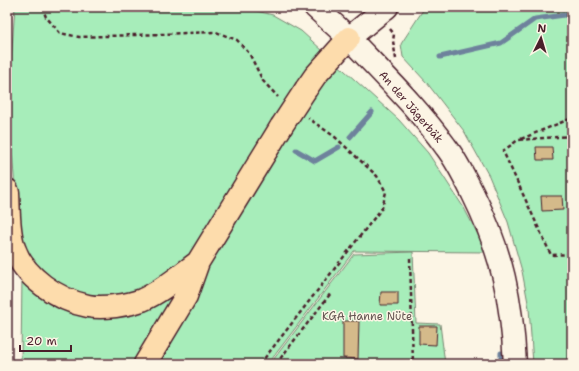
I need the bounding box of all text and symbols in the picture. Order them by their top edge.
north arrow [521,18,561,58]
text: N [537,21,547,36]
street label: An der Jägerbäk [376,68,446,146]
park label: KGA Hanne Nüte [322,309,412,324]
scale bar [20,327,71,353]
text: 20 m [26,333,57,349]

